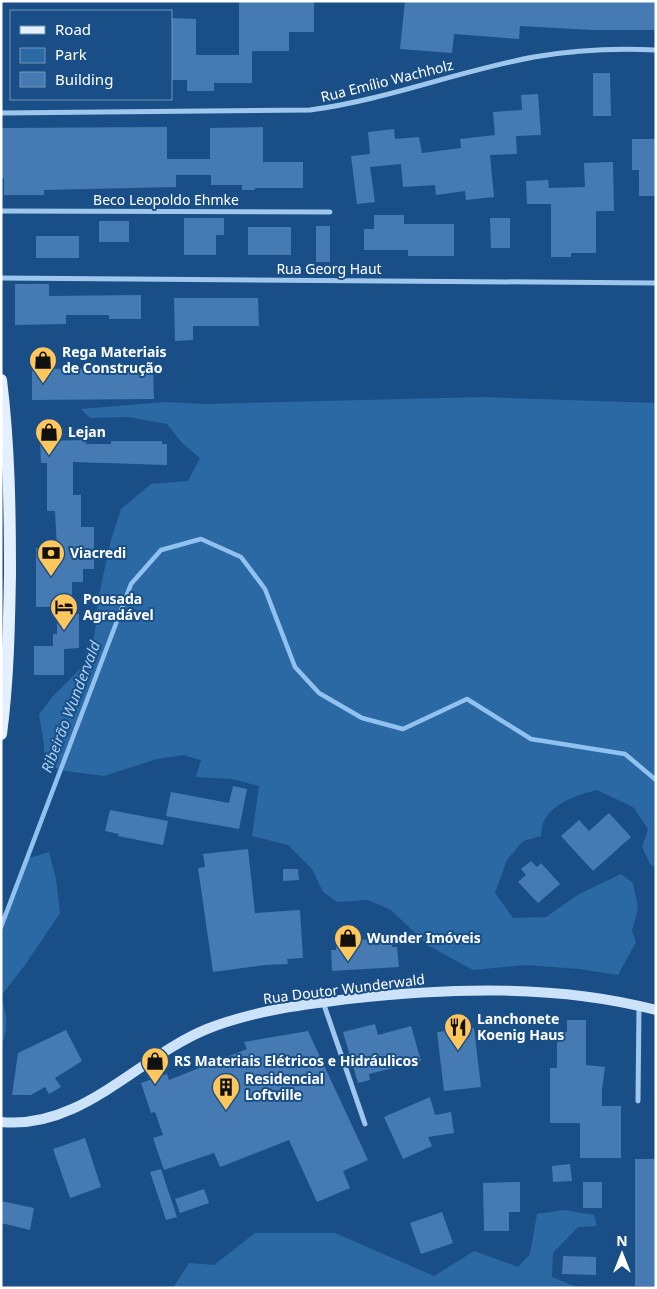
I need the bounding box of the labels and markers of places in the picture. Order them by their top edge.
place label: Rega Materiais de Construção [62,342,166,377]
shop icon: Rega Materiais de Construção [28,345,58,384]
shop icon: Lejan [34,417,64,456]
place label: Lejan [68,422,106,441]
bank icon: Viacredi [36,538,66,577]
place label: Viacredi [70,543,126,562]
place label: Pousada Agradável [83,589,154,624]
hotel icon: Pousada Agradável [49,592,79,631]
shop icon: Wunder Imóveis [333,923,363,962]
place label: Wunder Imóveis [367,928,481,947]
place label: Lanchonete Koenig Haus [477,1009,564,1044]
restaurant icon: Lanchonete Koenig Haus [443,1012,473,1051]
shop icon: RS Materiais Elétricos e Hidráulicos [140,1046,170,1085]
place label: RS Materiais Elétricos e Hidráulicos [174,1051,418,1070]
place label: Residencial Loftville [245,1069,324,1104]
building icon: Residencial Loftville [211,1072,241,1111]

